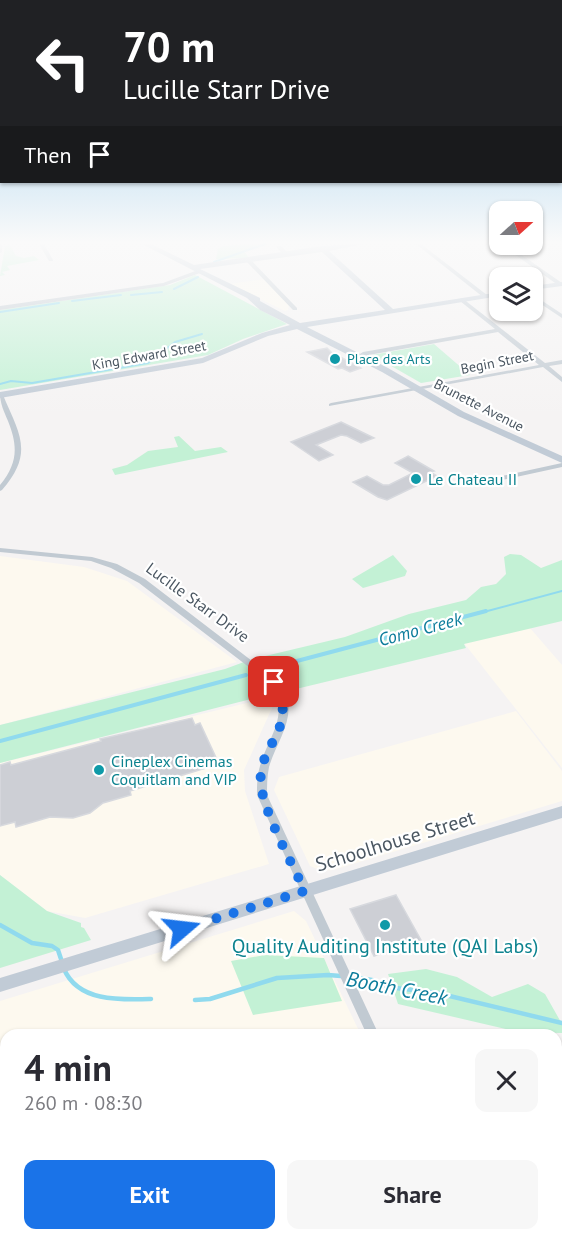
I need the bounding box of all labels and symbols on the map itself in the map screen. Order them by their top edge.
north arrow [489,201,543,255]
street label: King Edward Street [91,336,208,374]
street label: Begin Street [459,346,535,378]
place label: Place des Arts [347,350,431,368]
marker: Place des Arts [328,352,342,366]
street label: Brunette Avenue [431,375,527,435]
place label: Le Chateau II [428,469,517,489]
marker: Le Chateau II [409,472,423,486]
street label: Lucille Starr Drive [142,558,254,646]
water label: Como Creek [376,607,465,651]
pin [248,656,299,707]
place label: Cineplex Cinemas Coquitlam and VIP [111,751,237,789]
marker: Cineplex Cinemas Coquitlam and VIP [92,763,106,777]
street label: Schoolhouse Street [312,804,478,878]
position arrow [150,897,214,961]
marker: Quality Auditing Institute (QAI Labs) [378,918,392,932]
place label: Quality Auditing Institute (QAI Labs) [232,933,538,959]
water label: Booth Creek [344,965,451,1011]

